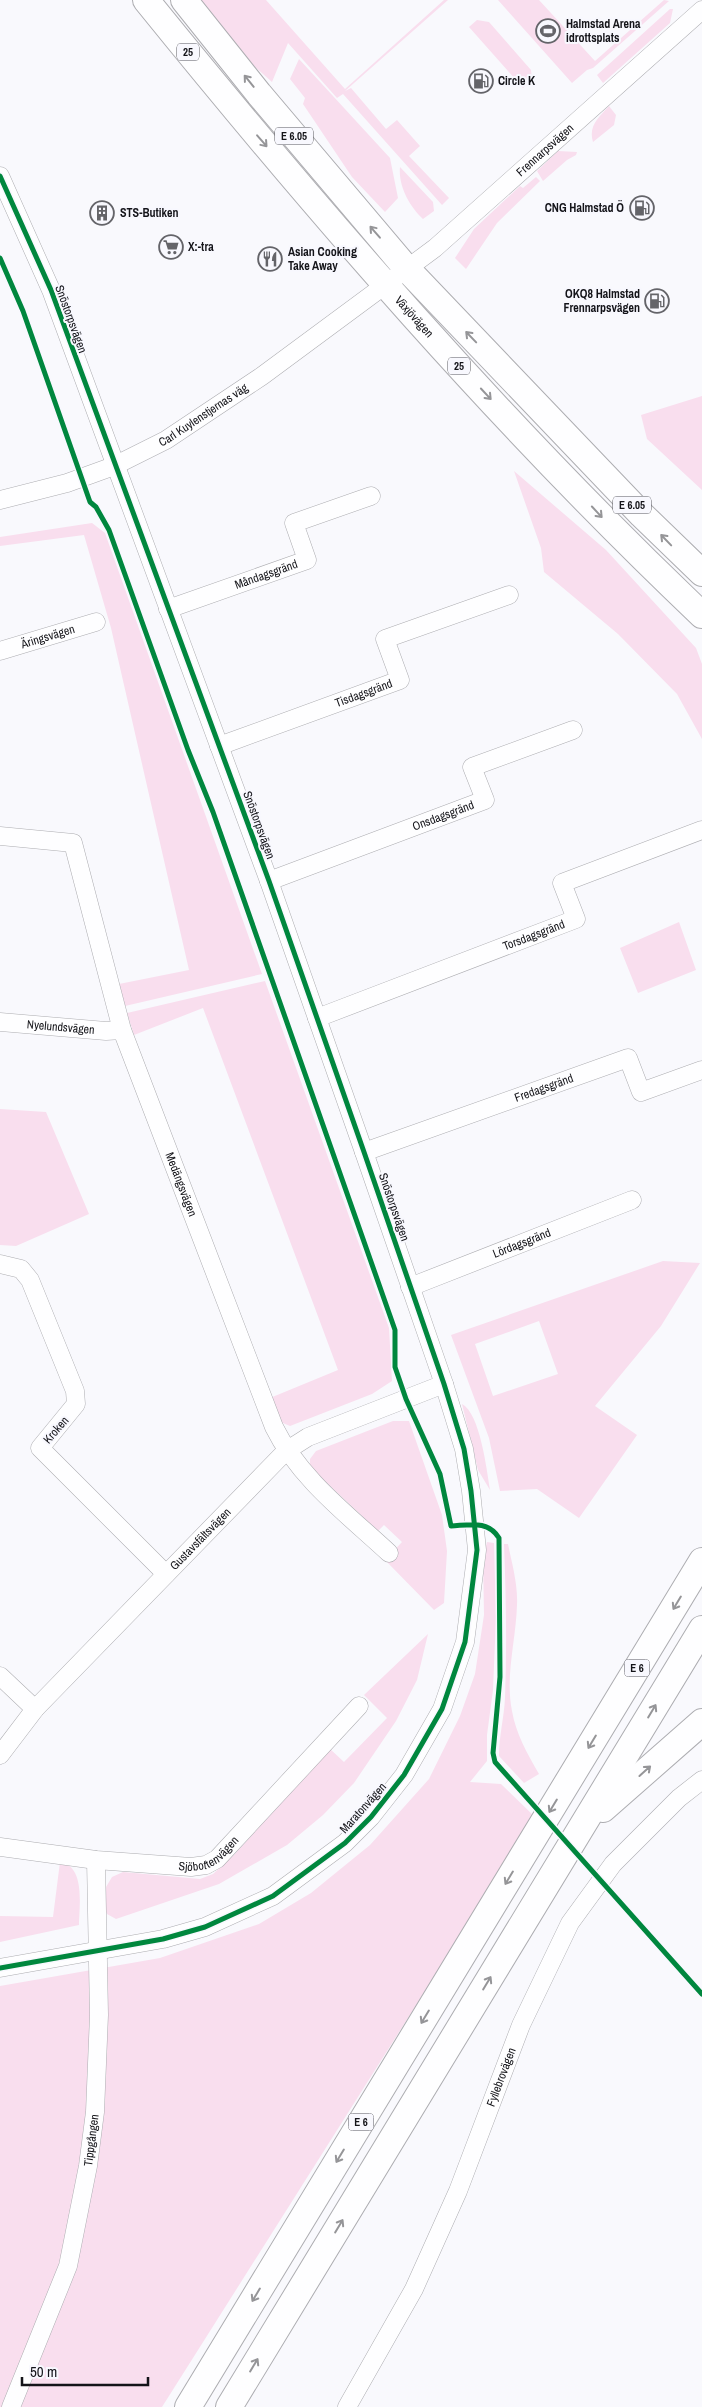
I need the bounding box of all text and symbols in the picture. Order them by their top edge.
place label: Halmstad Arena idrottsplats [566,16,641,46]
sports icon: Halmstad Arena idrottsplats [535,18,561,44]
road number: 25 [177,44,199,61]
fuel station icon: Circle K [468,68,494,94]
place label: Circle K [498,73,536,89]
one-way arrow [243,75,254,88]
street label: Frennarpsvägen [513,120,577,180]
road number: E 6.05 [275,128,313,144]
one-way arrow [256,134,267,147]
fuel station icon: CNG Halmstad Ö [629,195,655,221]
place label: CNG Halmstad Ö [545,199,624,216]
building icon: STS-Butiken [89,200,115,226]
place label: STS-Butiken [120,205,179,221]
one-way arrow [369,226,381,239]
supermarket icon: X:-tra [158,234,184,260]
place label: X:-tra [188,239,214,255]
place label: Asian Cooking Take Away [288,244,357,274]
restaurant icon: Asian Cooking Take Away [257,246,283,272]
street label: Snöstorpsvägen [51,283,91,355]
place label: OKQ8 Halmstad Frennarpsvägen [563,286,640,316]
fuel station icon: OKQ8 Halmstad Frennarpsvägen [644,288,670,314]
street label: Växjövägen [391,292,437,341]
one-way arrow [465,331,477,343]
road number: 25 [448,358,470,374]
street label: Carl Kuylenstjernas väg [156,379,251,450]
one-way arrow [480,387,492,400]
road number: E 6.05 [613,496,651,514]
one-way arrow [591,506,603,518]
one-way arrow [660,534,672,547]
street label: Måndagsgränd [232,556,300,593]
street label: Äringsvägen [18,621,77,652]
street label: Tisdagsgränd [333,675,395,711]
street label: Snöstorpsvägen [239,789,279,861]
street label: Onsdagsgränd [410,797,476,835]
street label: Torsdagsgränd [500,916,567,954]
street label: Nyelundsvägen [26,1016,95,1038]
street label: Fredagsgränd [512,1070,576,1106]
street label: Medängsvägen [162,1150,201,1219]
street label: Snöstorpsvägen [375,1171,413,1243]
street label: Lördagsgränd [490,1225,553,1262]
street label: Kroken [40,1413,72,1447]
street label: Gustavsfältsvägen [166,1504,234,1574]
one-way arrow [671,1595,681,1609]
road number: E 6 [624,1660,650,1676]
one-way arrow [648,1705,658,1719]
one-way arrow [587,1734,597,1748]
one-way arrow [639,1765,652,1777]
street label: Maratonvägen [336,1779,390,1837]
one-way arrow [548,1799,559,1813]
street label: Sjöbottenvägen [178,1833,242,1875]
one-way arrow [504,1871,514,1885]
one-way arrow [482,1977,492,1991]
one-way arrow [419,2009,429,2023]
street label: Fyllebrovägen [483,2045,520,2109]
street label: Tippgången [80,2113,103,2167]
road number: E 6 [348,2114,374,2130]
one-way arrow [335,2148,345,2162]
one-way arrow [334,2220,344,2234]
one-way arrow [251,2287,261,2301]
scale bar [22,2354,149,2386]
one-way arrow [250,2359,260,2373]
text: 50 m [30,2361,57,2382]

